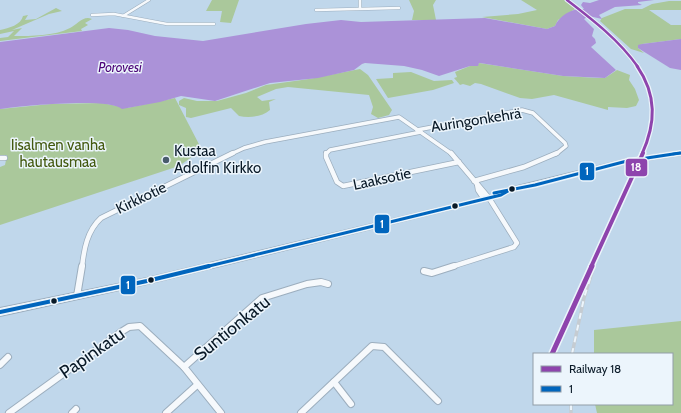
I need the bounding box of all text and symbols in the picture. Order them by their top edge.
water label: Porovesi [98,59,142,75]
street label: Auringonkehrä [429,104,523,136]
park label: Iisalmen vanha hautausmaa [11,136,106,171]
place label: Kustaa Adolfin Kirkko [174,142,261,177]
marker: Kustaa Adolfin Kirkko [161,155,171,165]
line badge: 18 [625,158,648,177]
text: 18 [631,160,642,174]
line badge: 1 [579,162,595,181]
street label: Laaksotie [351,164,413,194]
text: 1 [585,164,589,178]
street label: Kirkkotie [113,178,169,218]
unlabelled marker [507,184,517,194]
unlabelled marker [450,201,460,211]
line badge: 1 [374,214,390,234]
text: 1 [380,217,384,231]
line badge: 1 [120,275,136,295]
unlabelled marker [146,275,156,285]
text: 1 [126,278,130,292]
street label: Suntionkatu [190,291,274,365]
unlabelled marker [49,296,59,306]
street label: Papinkatu [55,323,129,383]
legend [533,353,673,405]
text: Railway 18 [569,361,621,376]
text: 1 [569,381,573,396]

